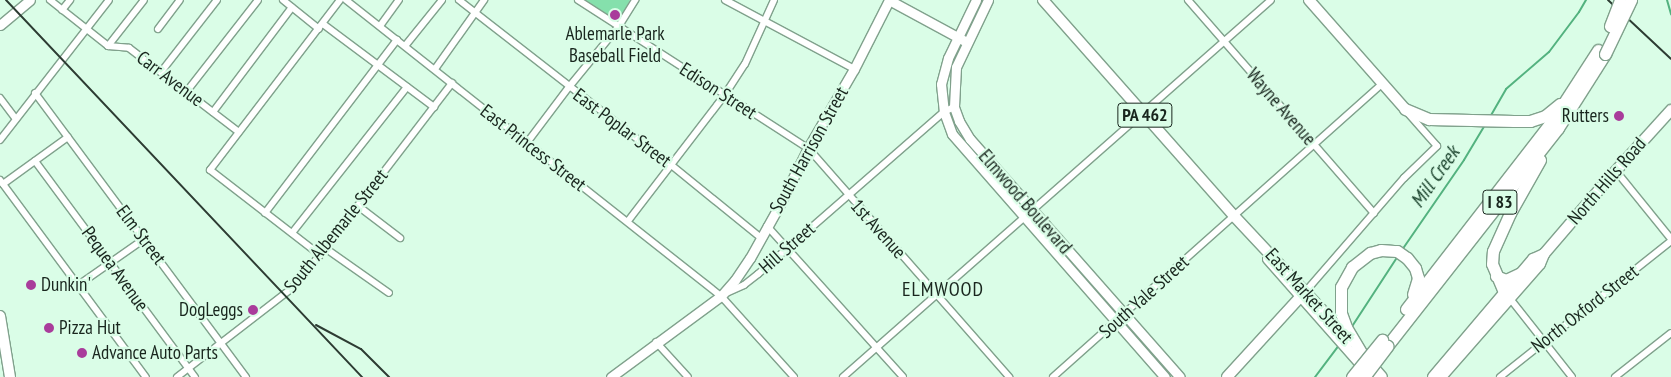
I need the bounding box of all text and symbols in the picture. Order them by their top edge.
marker: Ablemarle Park Baseball Field [609,9,621,21]
place label: Ablemarle Park Baseball Field [565,23,665,67]
street label: Carr Avenue [132,46,208,112]
street label: Edison Street [675,58,761,124]
street label: Wayne Avenue [1241,64,1321,150]
street label: South Harrison Street [765,83,853,217]
street label: East Poplar Street [569,84,675,172]
street label: East Princess Street [476,100,590,196]
road number: PA 462 [1116,100,1174,130]
place label: Rutters [1562,105,1609,127]
marker: Rutters [1613,110,1625,122]
street label: North Hills Road [1563,133,1651,229]
water label: Mill Creek [1405,142,1465,212]
street label: Elmwood Boulevard [974,145,1076,259]
street label: South Albemarle Street [279,165,393,297]
road number: I 83 [1481,186,1519,218]
street label: 1st Avenue [845,195,911,263]
street label: Elm Street [111,201,171,269]
street label: Hill Street [754,218,820,278]
street label: Pequea Avenue [76,222,154,316]
street label: East Market Street [1260,244,1358,348]
street label: South Yale Street [1094,251,1194,343]
street label: North Oxford Street [1527,260,1643,358]
place label: Dunkin' [41,274,91,296]
district label: ELMWOOD [901,277,985,301]
marker: Dunkin' [25,279,37,291]
place label: DogLeggs [179,299,243,321]
marker: DogLeggs [247,304,259,316]
place label: Pizza Hut [59,317,121,339]
marker: Pizza Hut [43,322,55,334]
place label: Advance Auto Parts [92,342,218,364]
marker: Advance Auto Parts [76,347,88,359]

